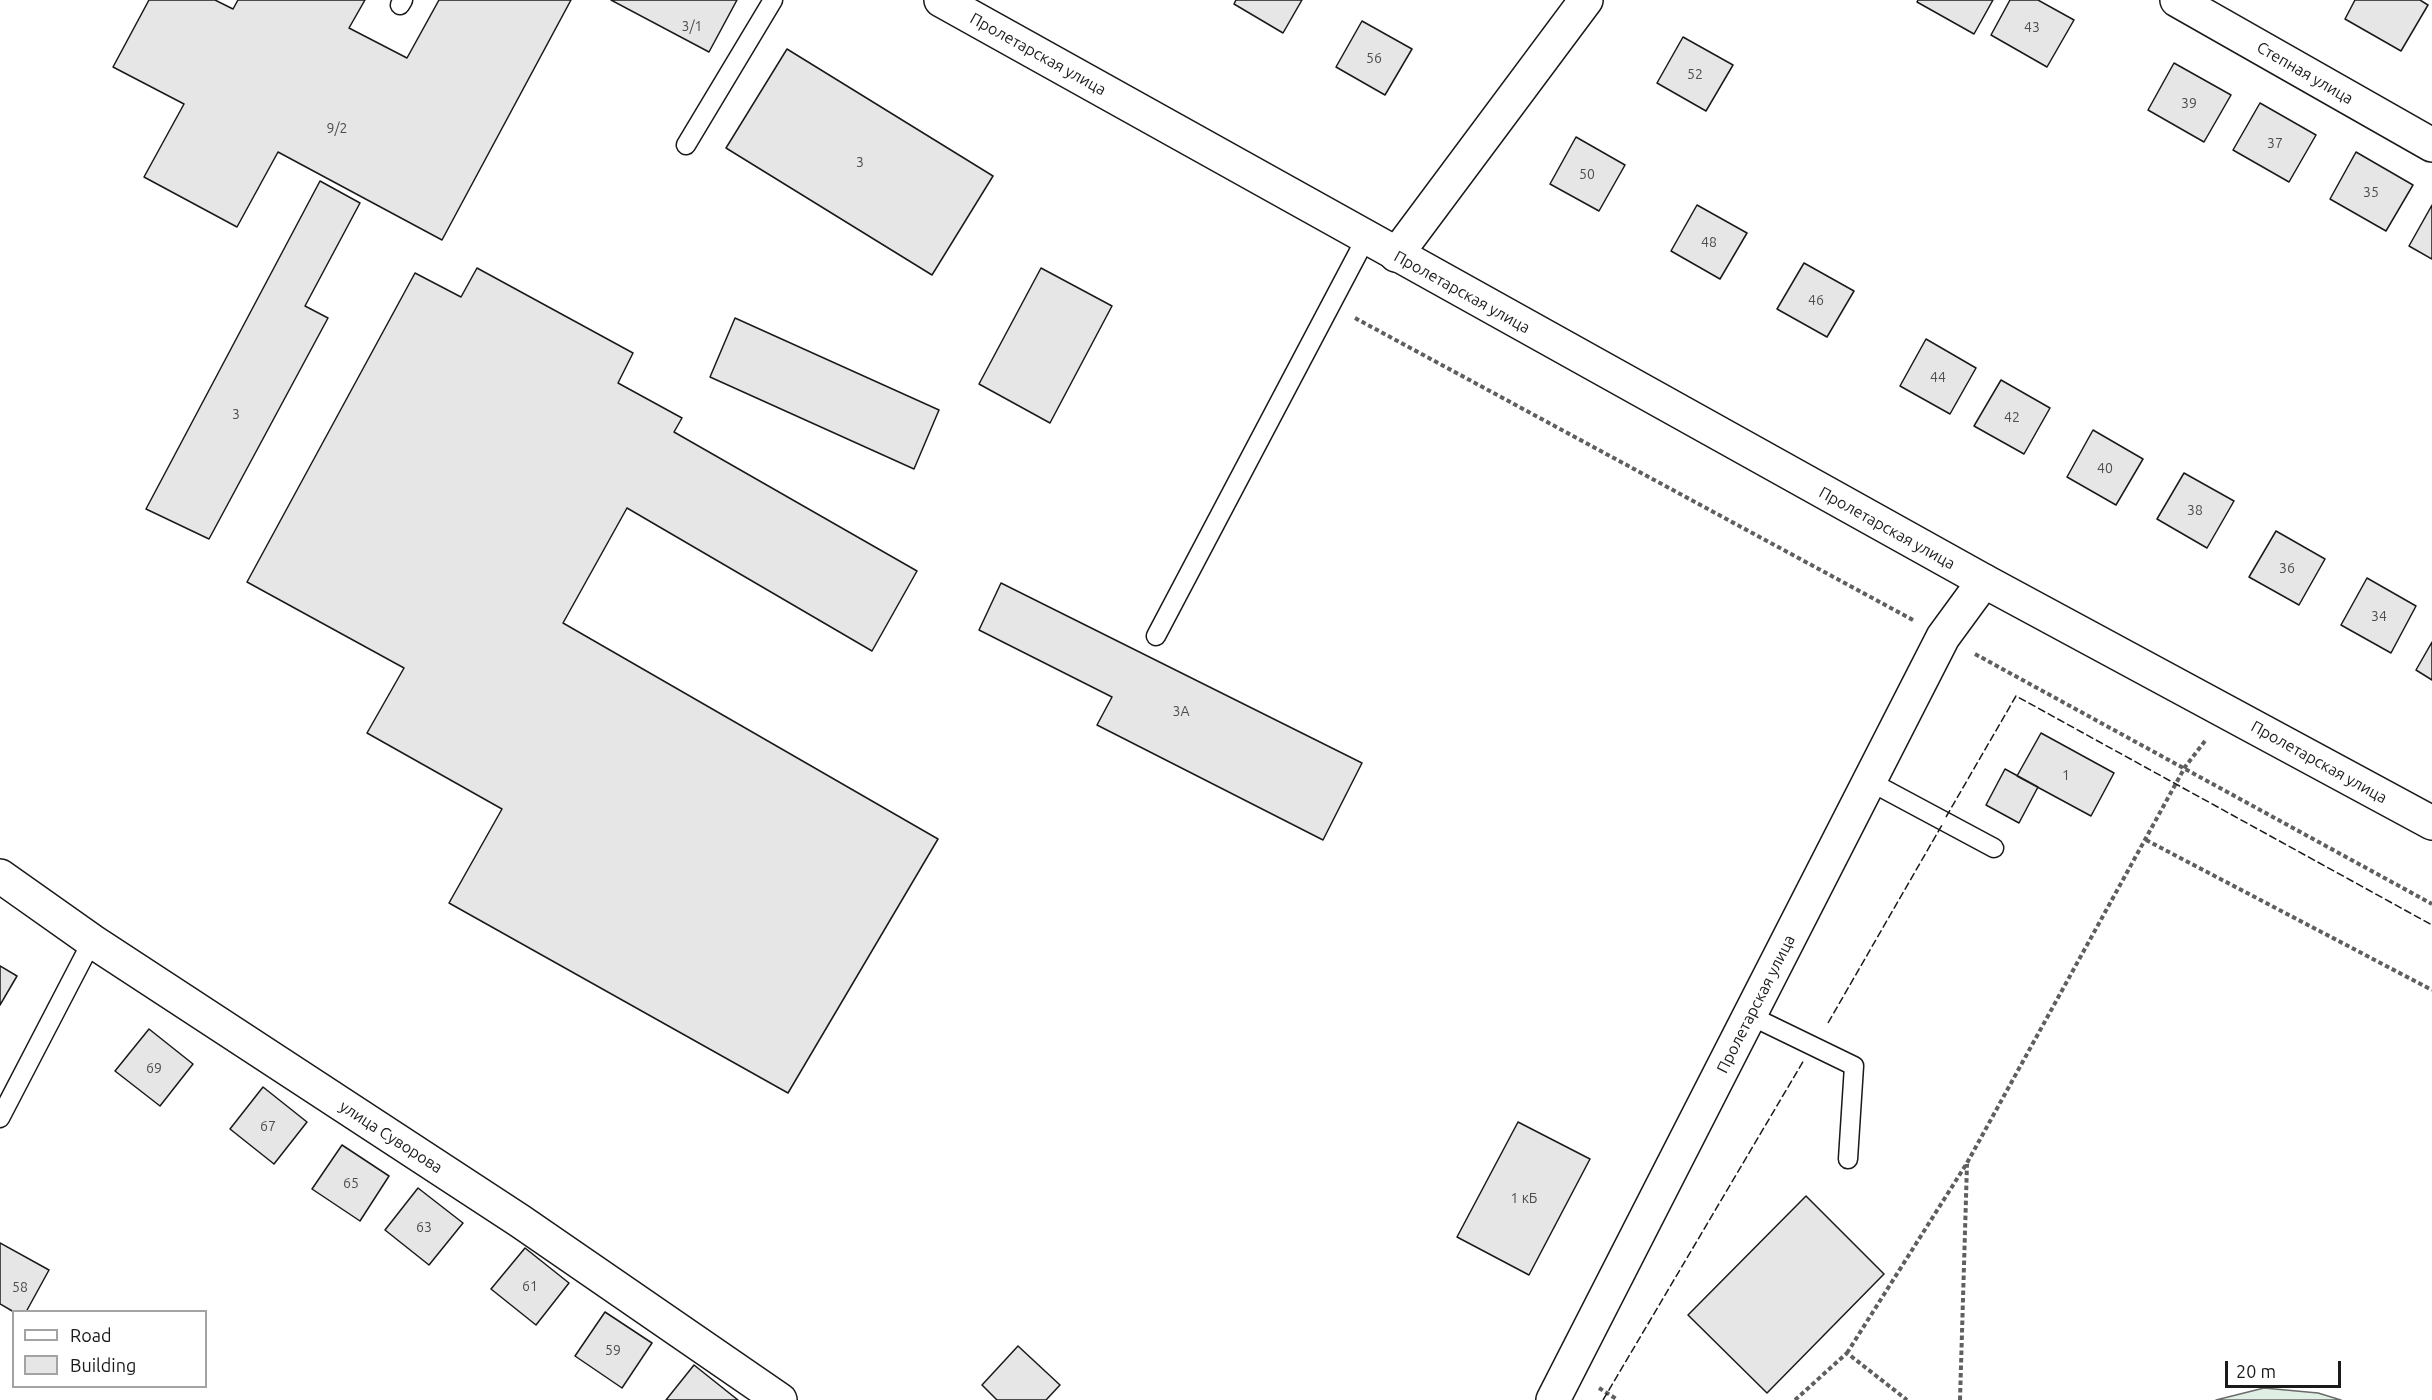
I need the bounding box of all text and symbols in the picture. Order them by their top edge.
street label: Пролетарская улица [967,9,1109,99]
house number: 3/1 [682,18,702,34]
house number: 43 [2024,19,2040,35]
street label: Степная улица [2253,38,2357,108]
house number: 56 [1366,50,1382,66]
house number: 52 [1687,66,1703,82]
house number: 39 [2181,95,2197,111]
house number: 9/2 [327,120,347,136]
house number: 37 [2267,135,2283,151]
house number: 3 [856,154,864,170]
house number: 50 [1579,166,1595,182]
house number: 35 [2363,184,2379,200]
house number: 48 [1701,234,1717,250]
street label: Пролетарская улица [1391,247,1533,337]
house number: 46 [1808,292,1824,308]
house number: 44 [1930,369,1946,385]
house number: 3 [232,406,240,422]
house number: 42 [2004,409,2020,425]
house number: 40 [2097,460,2113,476]
street label: Пролетарская улица [1816,483,1958,573]
house number: 38 [2187,502,2203,518]
house number: 36 [2279,560,2295,576]
house number: 34 [2371,608,2387,624]
house number: 3А [1173,703,1189,719]
street label: Пролетарская улица [2248,717,2390,807]
house number: 1 [2062,767,2070,783]
street label: Пролетарская улица [1713,932,1799,1076]
house number: 69 [146,1060,162,1076]
street label: улица Суворова [336,1097,446,1177]
house number: 67 [260,1118,276,1134]
house number: 65 [343,1175,359,1191]
house number: 1 кБ [1511,1190,1537,1206]
house number: 63 [416,1219,432,1235]
house number: 61 [522,1278,538,1294]
house number: 58 [12,1279,28,1295]
legend [12,1310,207,1388]
text: Road [70,1325,112,1345]
house number: 59 [605,1342,621,1358]
scale bar [2228,1349,2344,1387]
text: Building [70,1355,136,1375]
text: 20 m [2236,1361,2276,1381]

